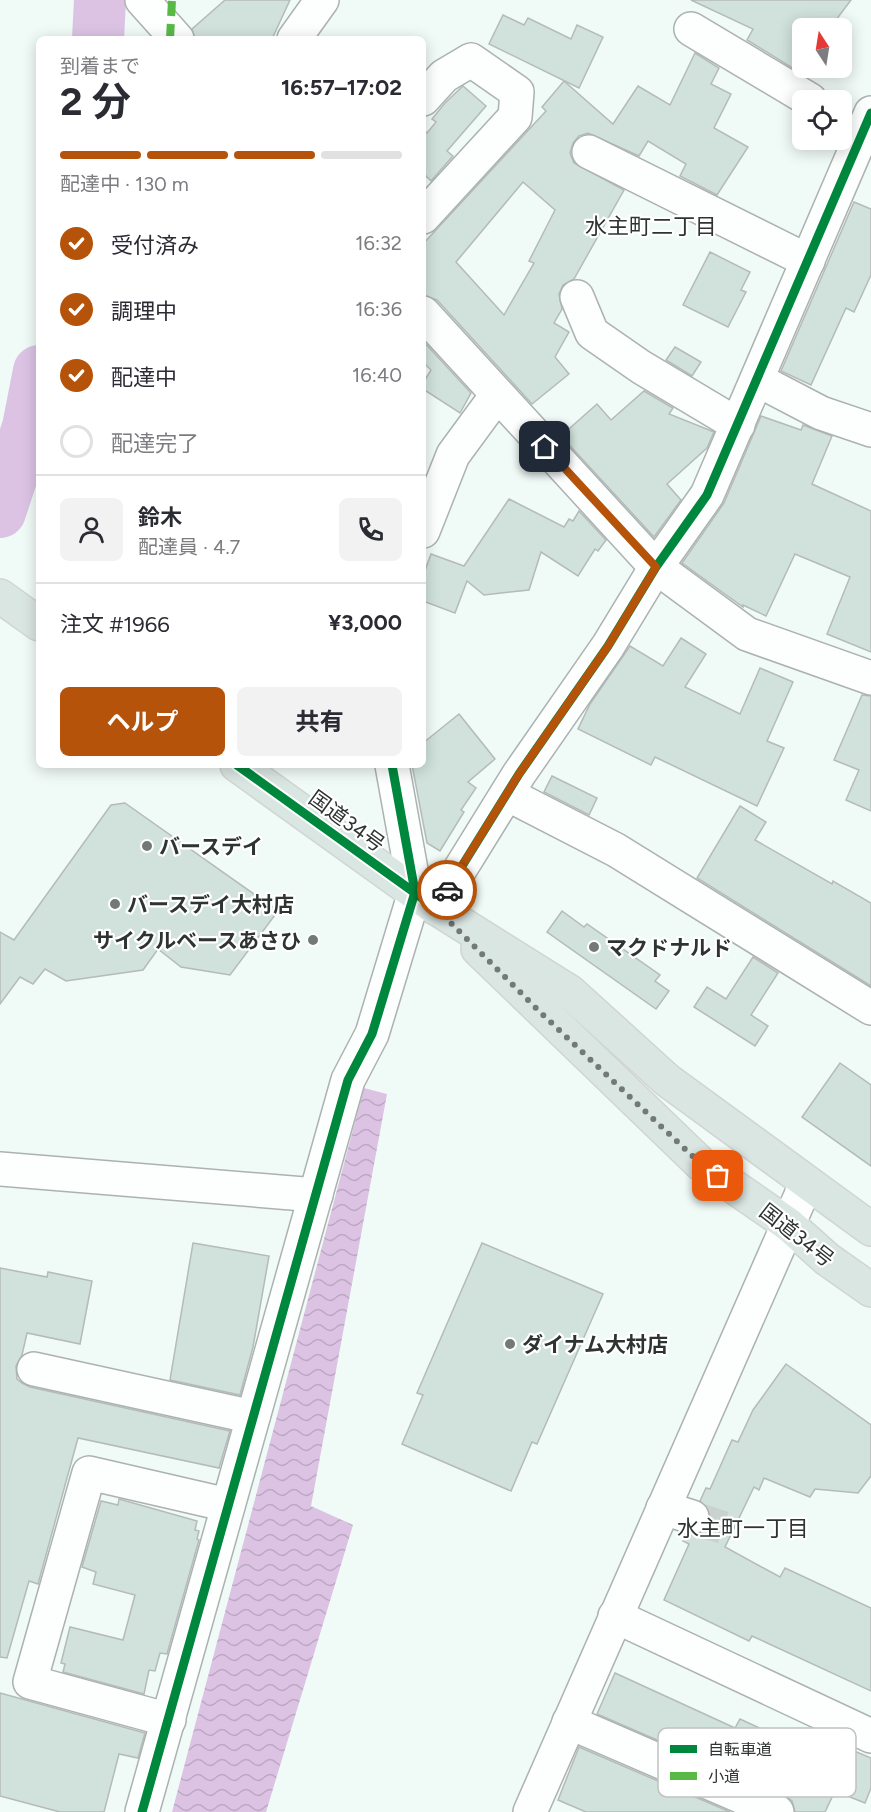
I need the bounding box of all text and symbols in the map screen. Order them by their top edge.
north arrow [792,18,852,78]
map controls [792,18,852,150]
text: 到着まで [60,54,140,78]
text: 16:57–17:02 [281,74,402,101]
text: 2 分 [60,78,131,125]
button: locate [792,90,852,150]
text: 配達中 · 130 m [60,172,189,196]
district label: 水主町二丁目 [585,213,717,240]
icon: check [60,227,93,260]
text: 16:32 [355,231,402,255]
text: 受付済み [111,232,199,259]
icon: check [60,293,93,326]
text: 16:36 [355,297,402,321]
text: 調理中 [111,298,177,325]
icon: check [60,359,93,392]
text: 16:40 [352,363,402,387]
text: 配達中 [111,364,177,391]
pin [519,421,570,472]
text: 配達完了 [111,430,199,457]
icon: home [528,430,561,463]
button: person [60,498,123,561]
button: phone [339,498,402,561]
text: 鈴木 [138,504,182,531]
text: 配達員 · 4.7 [138,535,240,559]
text: ¥3,000 [328,609,402,636]
text: 注文 #1966 [60,611,170,638]
button: ヘルプ [60,687,225,756]
button: 共有 [237,687,402,756]
street label: 国道34号 [304,785,390,857]
place label: バースデイ [159,834,263,859]
marker: バースデイ [140,839,154,853]
courier [417,860,477,920]
icon: car [431,874,464,907]
place label: バースデイ大村店 [127,892,294,917]
marker: バースデイ大村店 [108,897,122,911]
place label: サイクルベースあさひ [93,928,301,953]
marker: サイクルベースあさひ [306,933,320,947]
place label: マクドナルド [606,935,732,960]
marker: マクドナルド [587,940,601,954]
pin [692,1150,743,1201]
icon: bag [701,1159,734,1192]
street label: 国道34号 [755,1198,839,1272]
place label: ダイナム大村店 [522,1332,668,1357]
marker: ダイナム大村店 [503,1337,517,1351]
district label: 水主町一丁目 [677,1515,809,1542]
legend [658,1728,856,1797]
text: 自転車道 [708,1740,772,1759]
text: 小道 [708,1767,740,1786]

